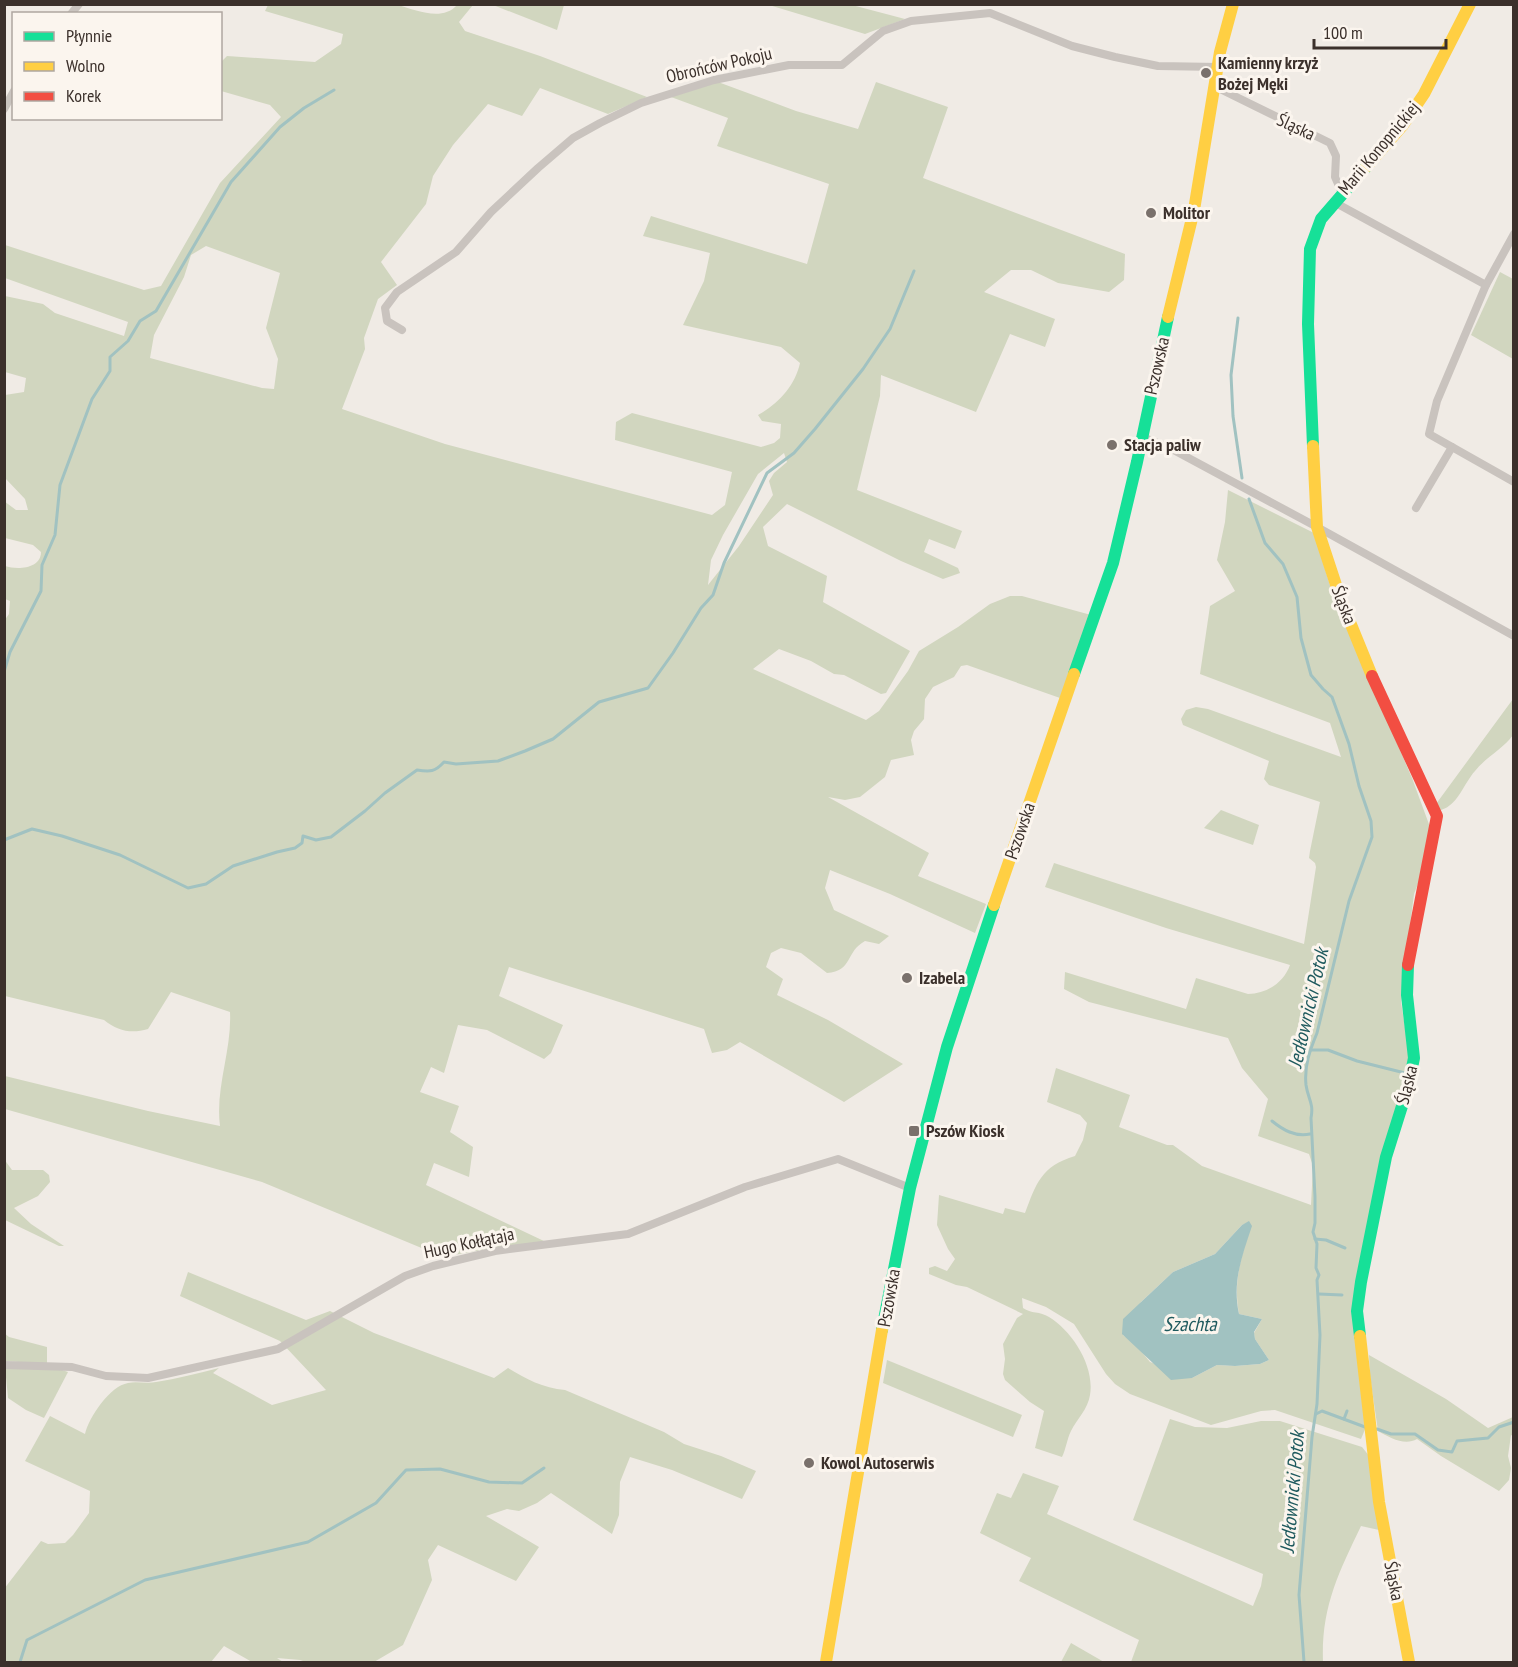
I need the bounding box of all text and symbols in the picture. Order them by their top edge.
legend [12,12,222,120]
scale bar [1314,12,1446,50]
text: 100 m [1323,21,1363,44]
text: Płynnie [66,24,112,47]
street label: Obrońców Pokoju [664,41,774,88]
place label: Kamienny krzyż Bożej Męki [1218,51,1318,95]
text: Wolno [66,54,105,77]
marker: Kamienny krzyż Bożej Męki [1199,66,1213,80]
text: Korek [66,84,101,107]
street label: Marii Konopnickiej [1333,96,1424,199]
street label: Śląska [1274,108,1319,145]
place label: Molitor [1163,201,1211,224]
marker: Molitor [1144,206,1158,220]
street label: Pszowska [1139,335,1174,397]
place label: Stacja paliw [1124,433,1201,456]
marker: Stacja paliw [1105,438,1119,452]
street label: Śląska [1327,582,1362,627]
street label: Pszowska [999,799,1040,862]
water label: Jedłownicki Potok [1281,943,1335,1071]
place label: Izabela [919,966,965,989]
marker: Izabela [900,971,914,985]
street label: Śląska [1391,1063,1422,1107]
place label: Pszów Kiosk [926,1119,1005,1142]
marker: Pszów Kiosk [907,1124,921,1138]
street label: Hugo Kołłątaja [422,1222,516,1263]
street label: Pszowska [872,1267,905,1329]
water label: Szachta [1163,1311,1218,1337]
water label: Jedłownicki Potok [1274,1428,1310,1555]
place label: Kowol Autoserwis [821,1451,934,1474]
marker: Kowol Autoserwis [802,1456,816,1470]
street label: Śląska [1379,1559,1410,1602]

